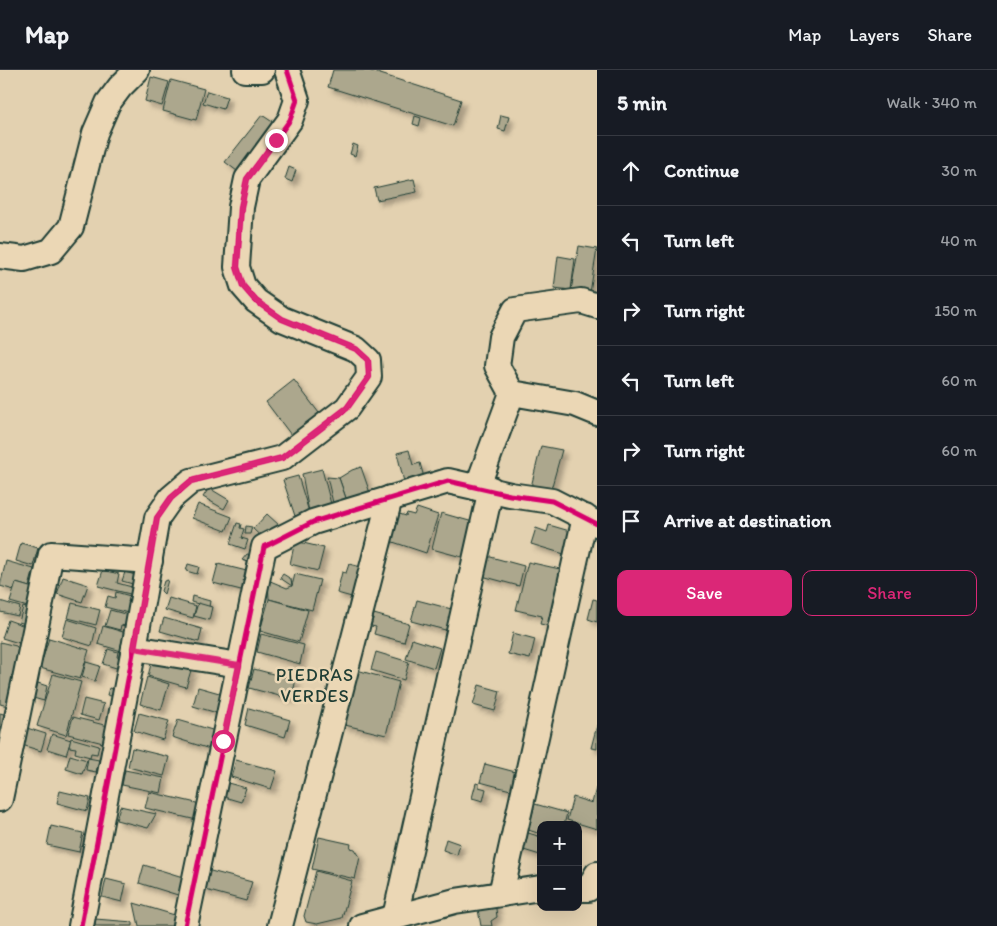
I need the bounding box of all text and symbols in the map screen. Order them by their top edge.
text: Map [25,20,69,49]
text: Map [788,24,821,46]
text: Layers [849,24,899,46]
text: Share [927,24,972,46]
text: 5 min [617,90,667,115]
text: Walk · 340 m [887,93,977,112]
route end [265,129,288,152]
icon: ahead [617,157,645,185]
text: Continue [664,159,739,182]
text: 30 m [941,161,977,180]
icon: left [617,227,645,255]
text: Turn left [664,229,734,252]
text: 40 m [940,231,977,250]
icon: right [617,297,645,325]
text: Turn right [664,299,745,322]
text: 150 m [934,301,977,320]
icon: left [617,367,645,395]
text: Turn left [664,369,734,392]
text: 60 m [942,371,977,390]
icon: right [617,437,645,465]
text: Turn right [664,439,745,462]
text: 60 m [942,441,977,460]
icon: arrive [617,507,645,535]
text: Arrive at destination [664,509,831,532]
button: Save [617,570,792,616]
button: Share [802,570,977,616]
district label: PIEDRAS VERDES [276,664,354,707]
route start [212,730,235,753]
map controls [537,821,582,911]
button: + [537,821,582,866]
button: − [537,866,582,911]

